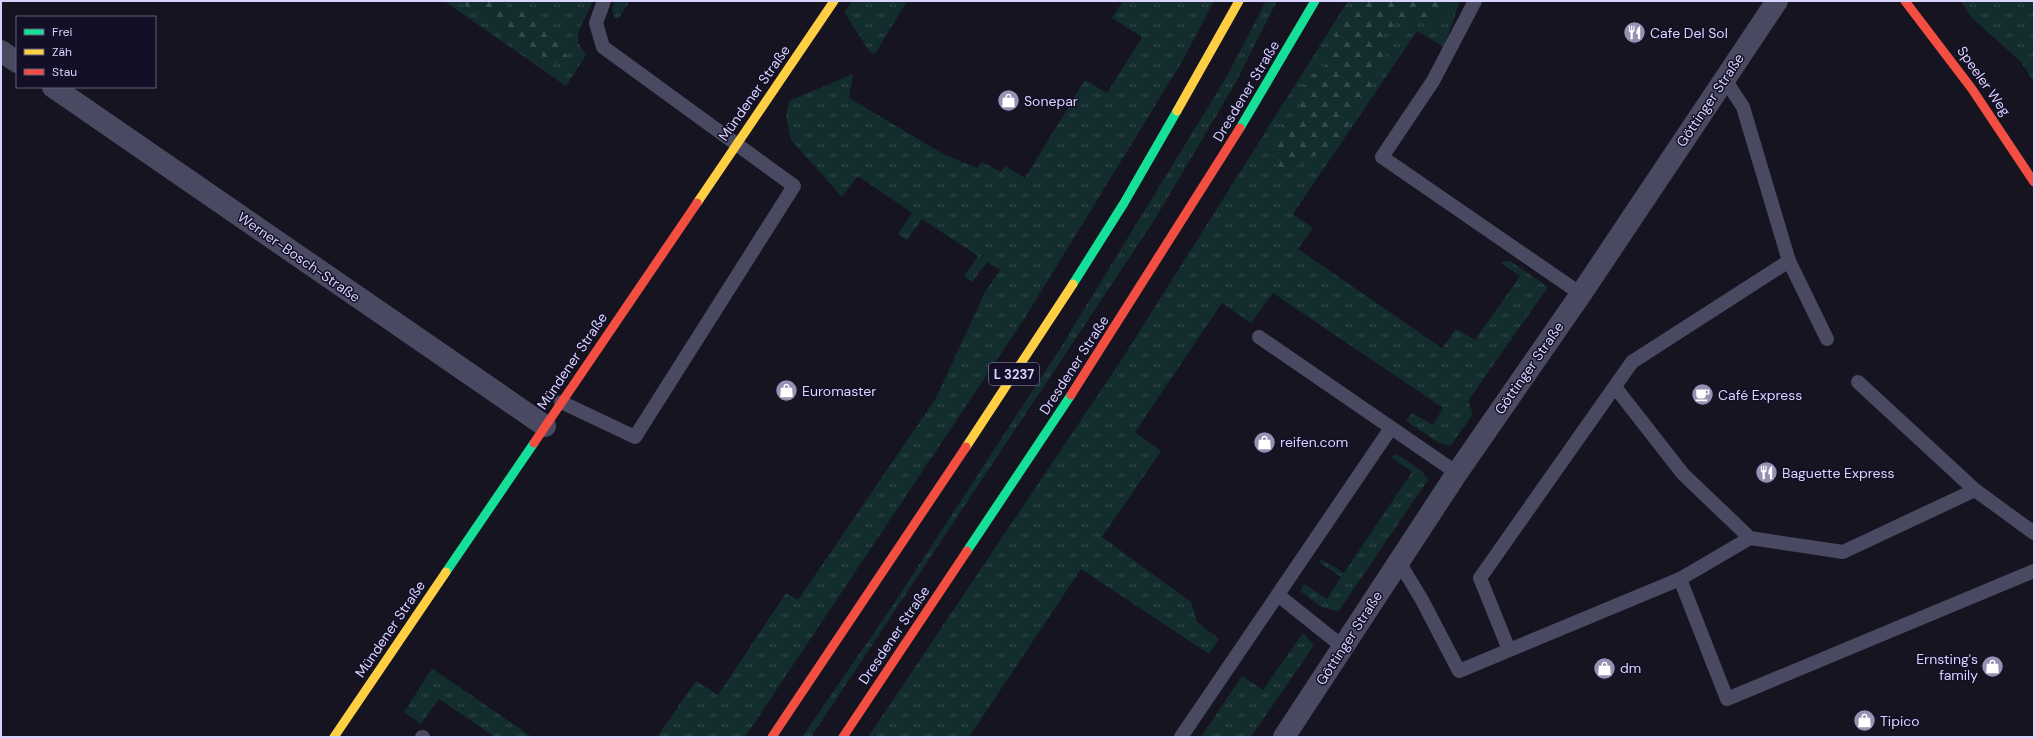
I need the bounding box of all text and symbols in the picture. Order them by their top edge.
legend [16,16,156,88]
restaurant icon: Cafe Del Sol [1622,20,1648,46]
text: Frei [52,24,72,40]
place label: Cafe Del Sol [1650,24,1728,42]
street label: Dresdener Straße [1209,37,1283,145]
street label: Mündener Straße [714,42,794,144]
street label: Speeler Weg [1953,43,2015,120]
text: Zäh [52,44,72,60]
street label: Göttinger Straße [1672,50,1748,150]
text: Stau [52,64,77,80]
shop icon: Sonepar [996,88,1022,114]
place label: Sonepar [1024,92,1078,110]
street label: Werner-Bosch-Straße [234,208,364,306]
street label: Mündener Straße [533,309,611,413]
street label: Dresdener Straße [1035,312,1113,418]
street label: Göttinger Straße [1490,318,1568,418]
road number: L 3237 [989,363,1039,385]
shop icon: Euromaster [773,378,799,404]
place label: Euromaster [802,382,876,400]
cafe icon: Café Express [1689,382,1715,408]
place label: Café Express [1718,386,1802,404]
shop icon: reifen.com [1251,429,1277,455]
place label: reifen.com [1280,433,1348,451]
restaurant icon: Baguette Express [1754,460,1780,486]
place label: Baguette Express [1782,464,1895,482]
street label: Mündener Straße [351,577,429,681]
street label: Dresdener Straße [855,582,934,688]
street label: Göttinger Straße [1312,587,1386,689]
place label: Ernsting's family [1916,650,1978,684]
shop icon: Ernsting's family [1980,654,2006,680]
shop icon: dm [1591,655,1617,681]
place label: dm [1620,659,1641,677]
shop icon: Tipico [1851,708,1877,734]
place label: Tipico [1880,712,1920,730]

